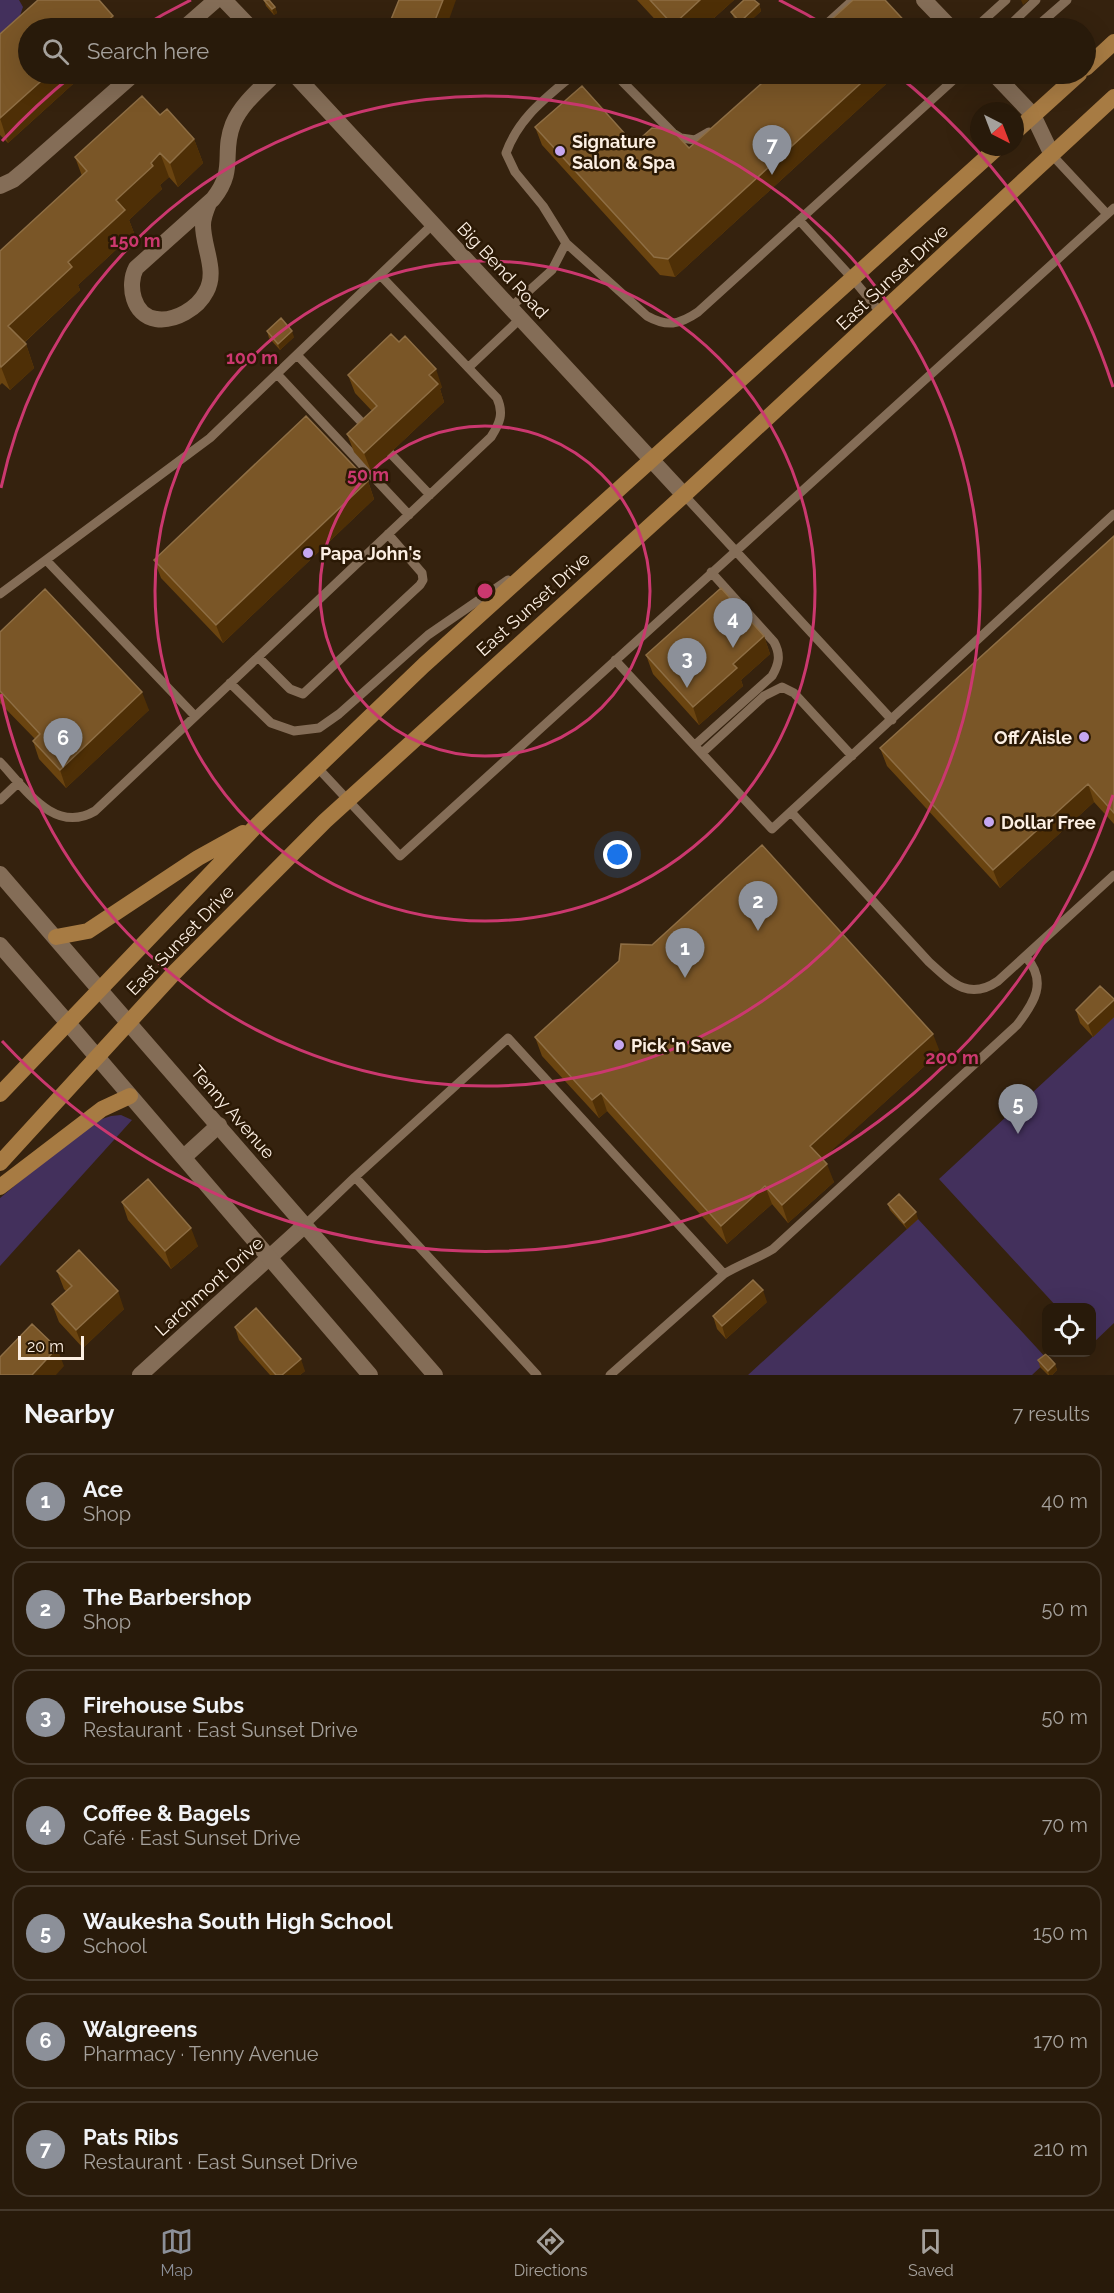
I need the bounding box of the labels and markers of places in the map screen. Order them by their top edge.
pin: 7 [752,126,792,175]
place label: Signature Salon & Spa [572,131,675,173]
marker: Signature Salon & Spa [553,144,567,158]
place label: Papa John's [320,543,421,564]
marker: Papa John's [301,546,315,560]
centre of rings [475,581,495,601]
pin: 4 [714,598,752,648]
pin: 3 [668,638,706,688]
pin: 6 [44,718,82,768]
place label: Off/Aisle [994,727,1072,748]
marker: Off/Aisle [1077,730,1091,744]
place label: Dollar Free [1001,812,1096,833]
marker: Dollar Free [982,815,996,829]
pin: 2 [738,882,777,931]
pin: 1 [666,928,704,978]
place label: Pick 'n Save [631,1035,732,1056]
marker: Pick 'n Save [612,1038,626,1052]
pin: 5 [998,1084,1038,1134]

